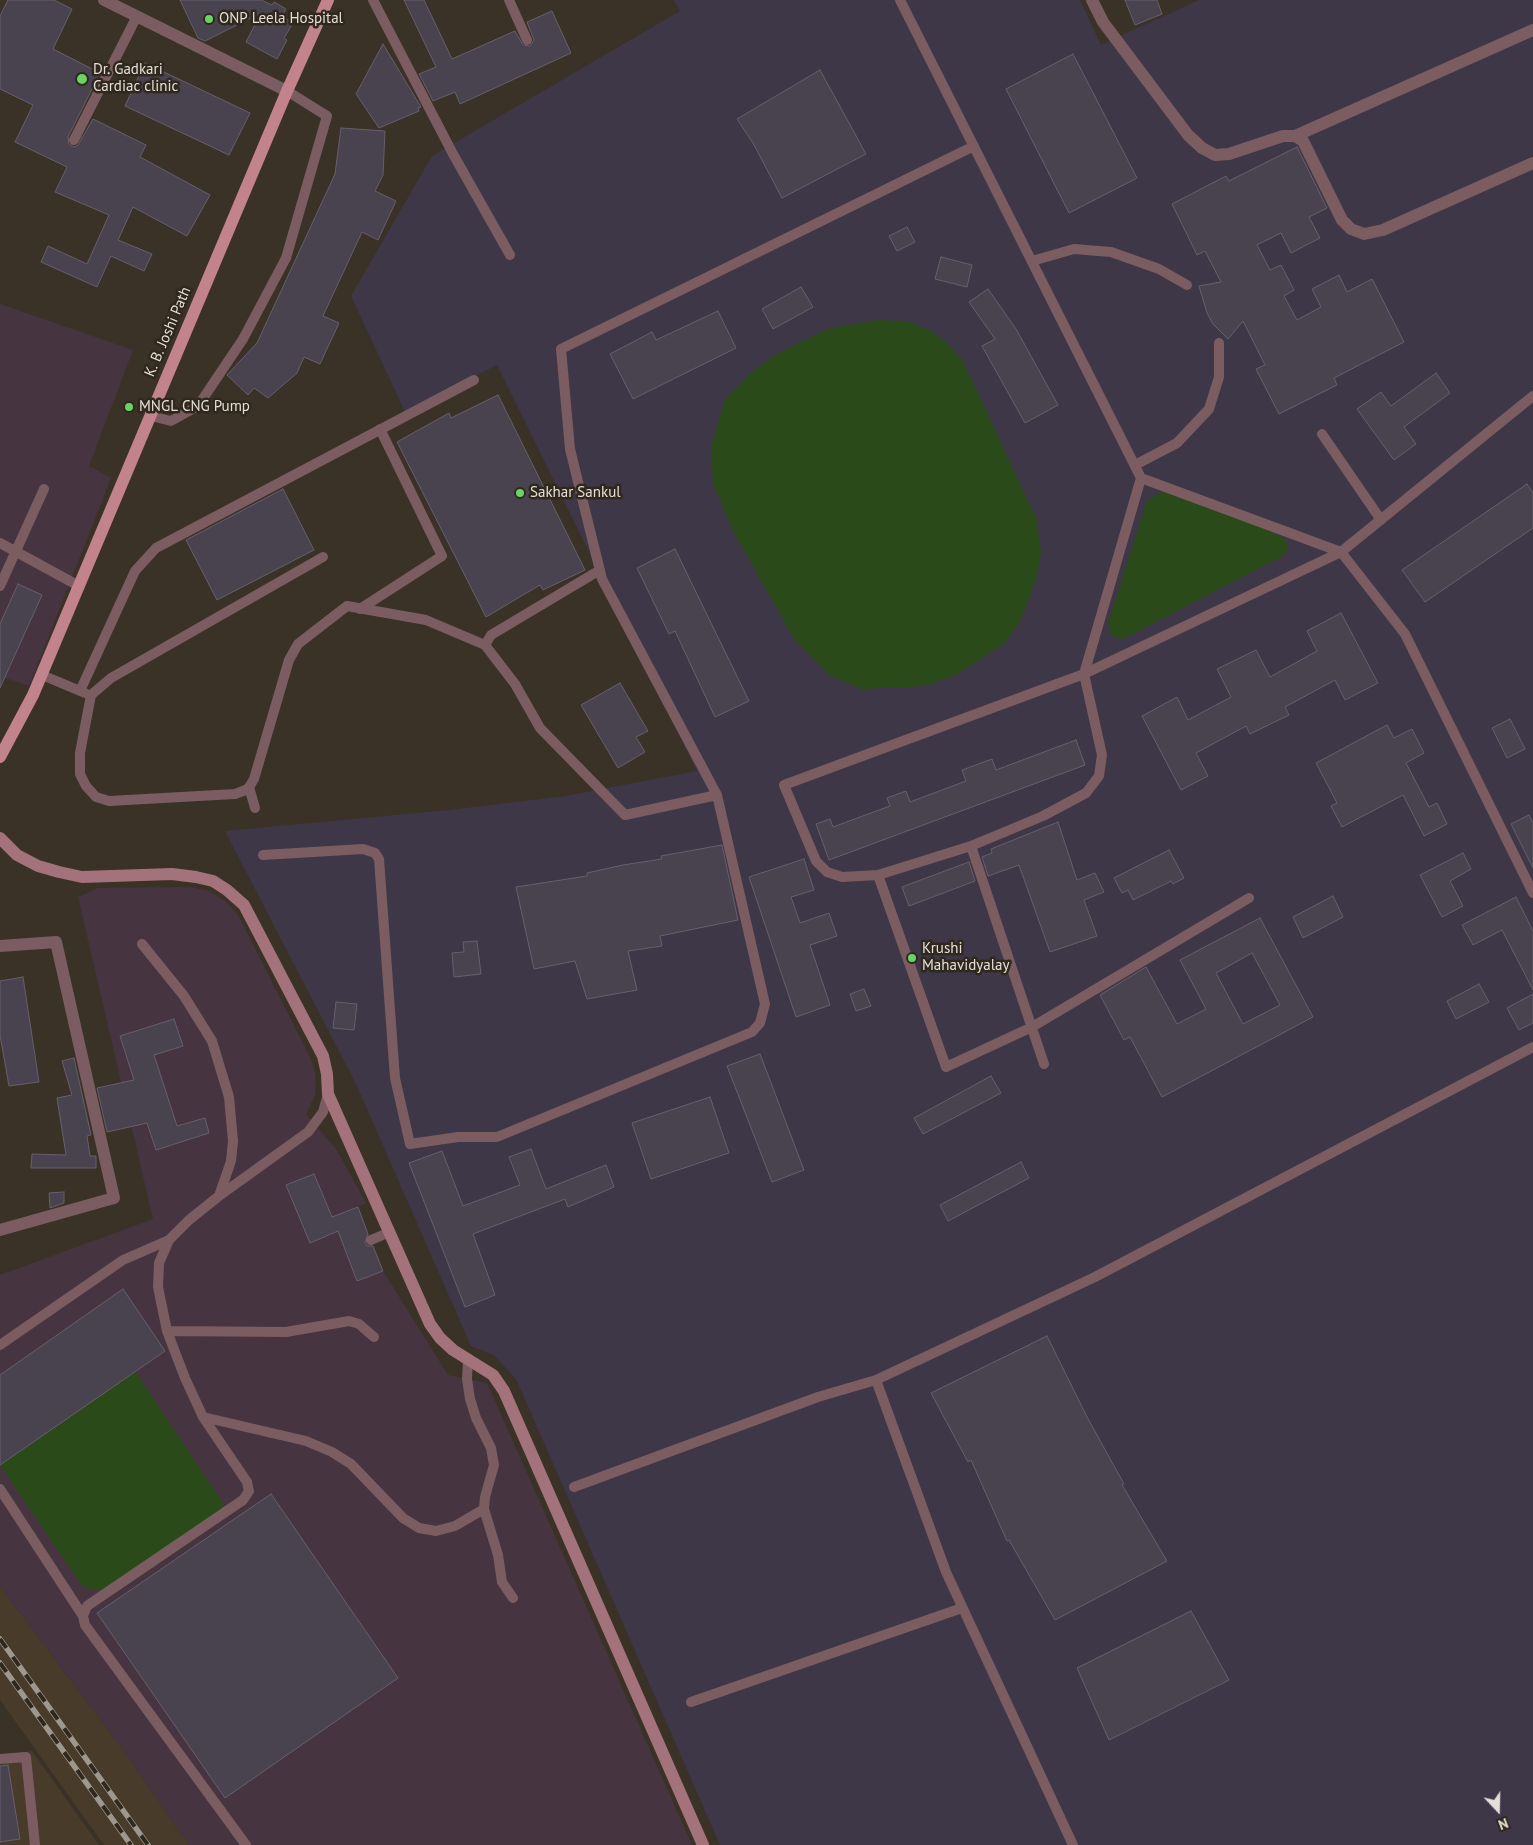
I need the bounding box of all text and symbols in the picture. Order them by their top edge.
place label: ONP Leela Hospital [219,10,343,28]
marker: ONP Leela Hospital [203,13,215,25]
place label: Dr. Gadkari Cardiac clinic [93,61,178,96]
marker: Dr. Gadkari Cardiac clinic [75,72,89,86]
street label: K. B. Joshi Path [141,284,195,380]
place label: MNGL CNG Pump [139,398,250,416]
marker: MNGL CNG Pump [123,401,135,413]
place label: Sakhar Sankul [530,484,621,502]
marker: Sakhar Sankul [514,487,526,499]
place label: Krushi Mahavidyalay [922,940,1010,975]
marker: Krushi Mahavidyalay [906,952,918,964]
north arrow [1473,1785,1523,1835]
text: N [1496,1814,1511,1834]

